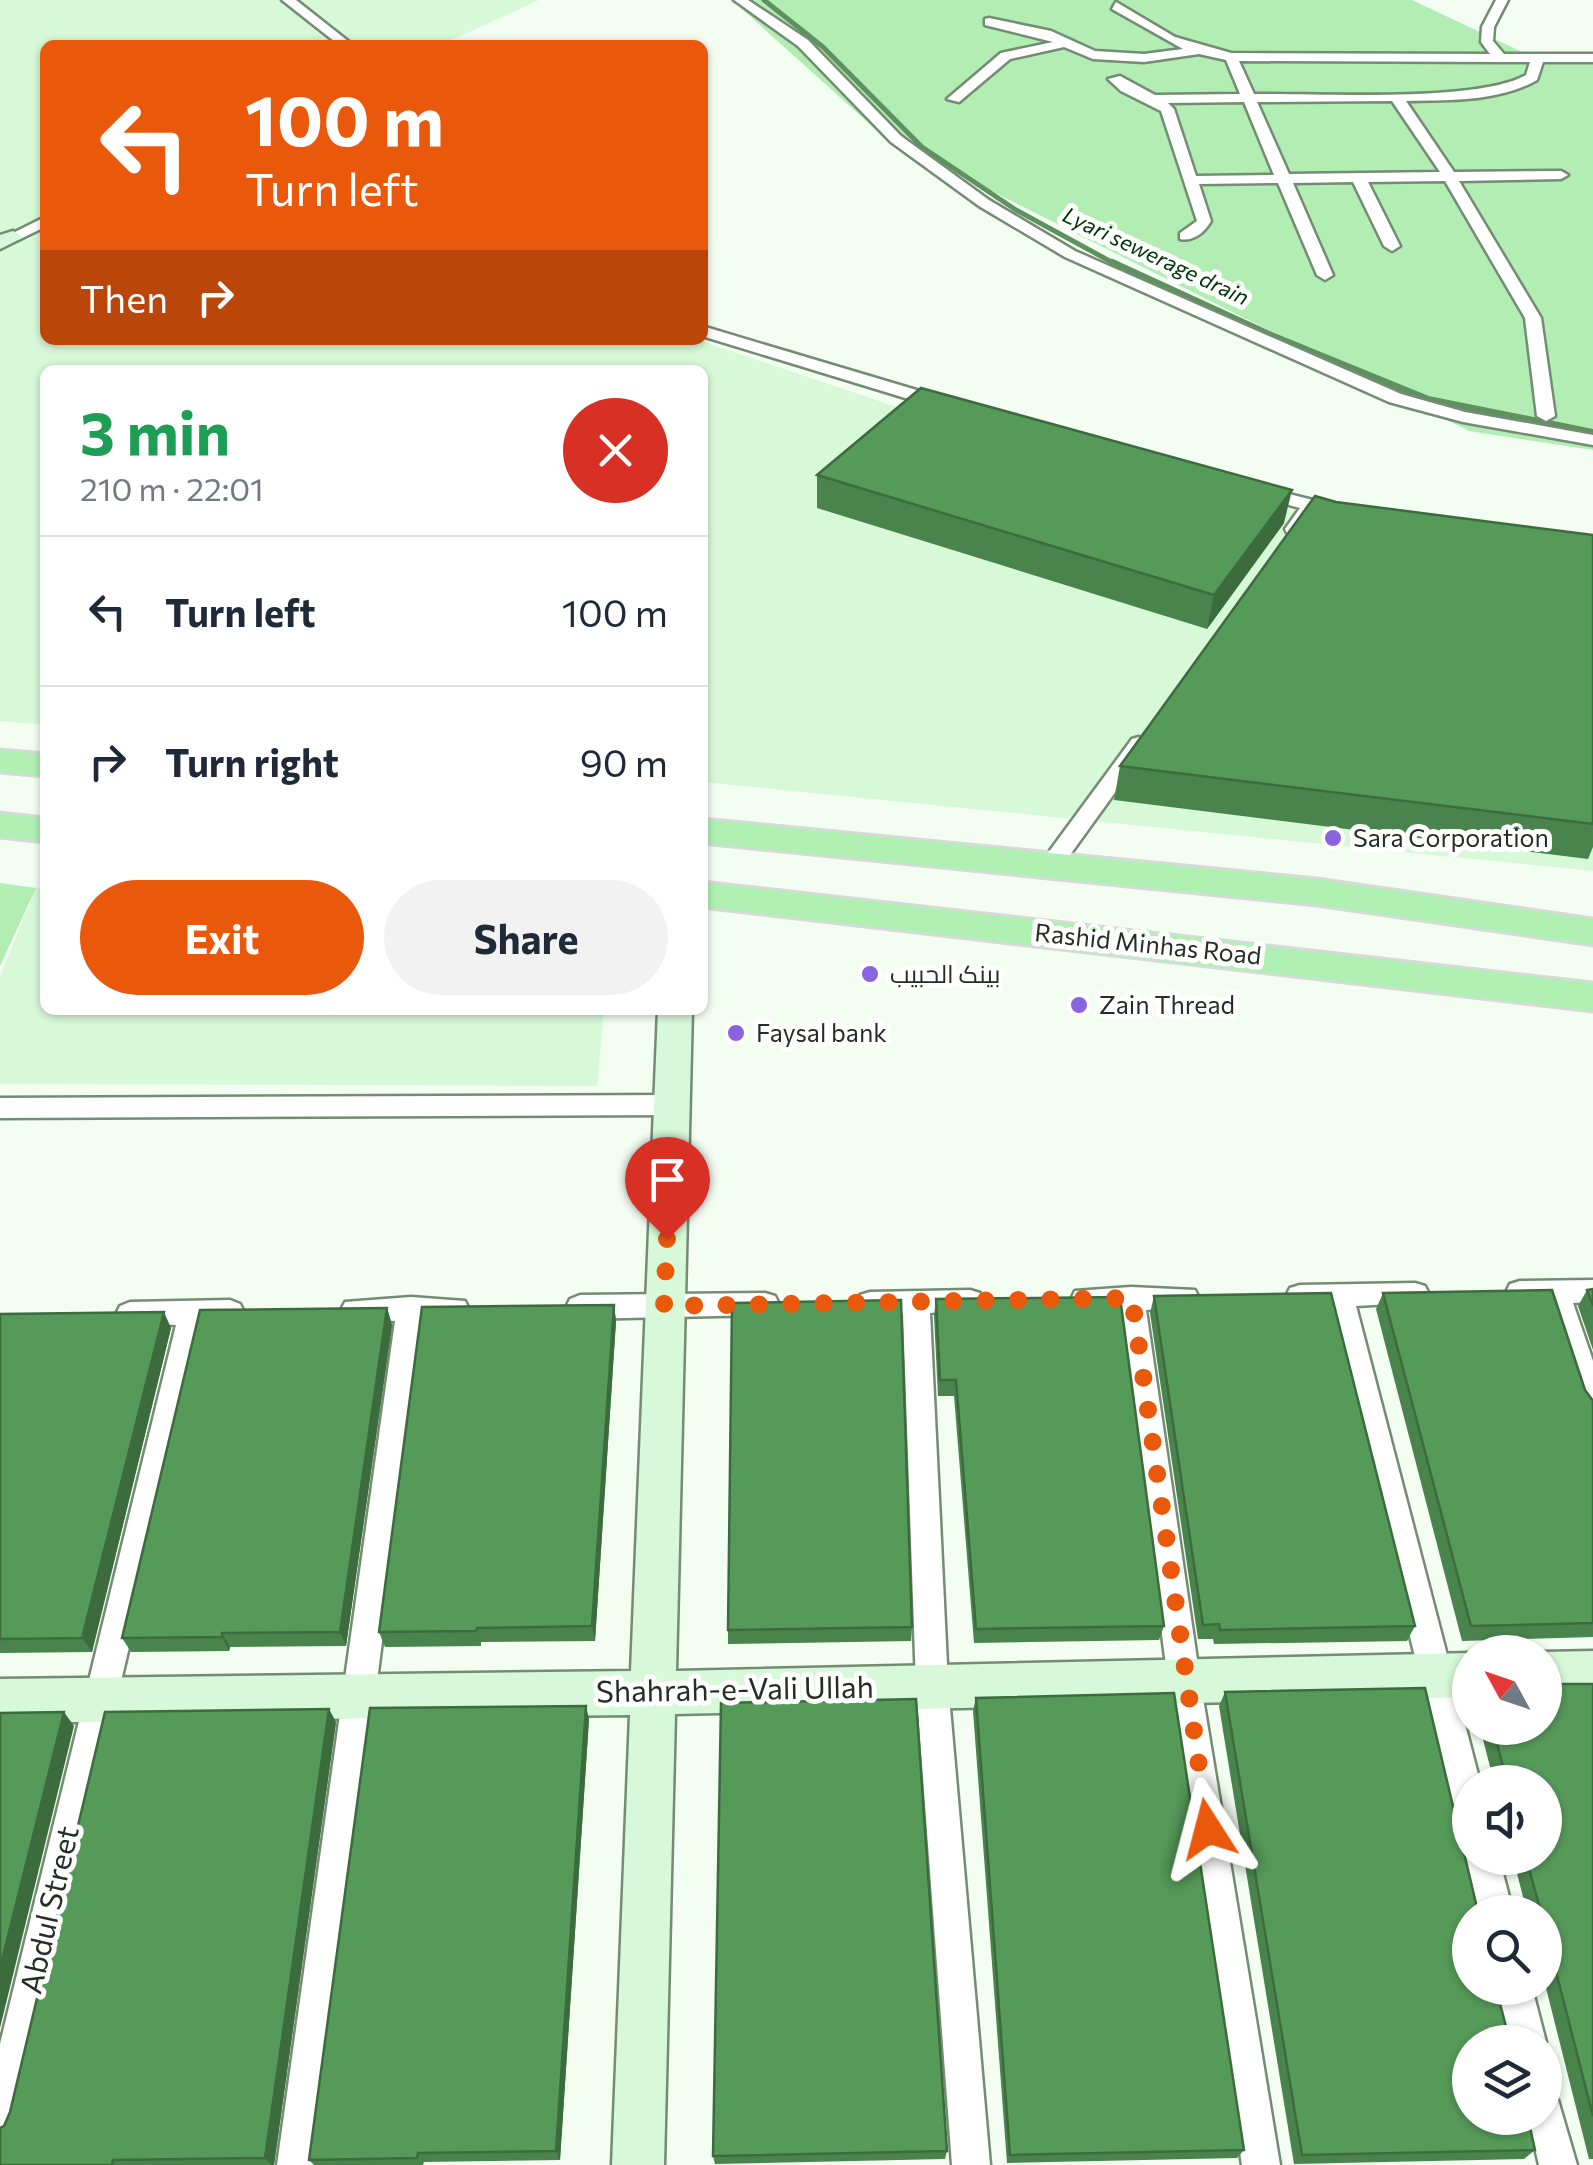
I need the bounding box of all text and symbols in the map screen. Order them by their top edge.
text: 100 m [245,75,444,160]
icon: left [80,80,210,210]
text: Turn left [245,160,419,215]
water label: Lyari sewerage drain [1059,201,1253,310]
icon: right [188,270,243,325]
text: Then [80,274,168,321]
text: 3 min [80,394,230,467]
button: close [563,398,668,503]
text: 210 m · 22:01 [80,468,264,508]
icon: left [80,584,135,639]
text: Turn left [165,588,316,635]
text: 100 m [562,588,668,635]
icon: right [80,734,135,789]
text: Turn right [165,738,339,785]
text: 90 m [580,738,668,785]
place label: Sara Corporation [1353,822,1549,852]
marker: Sara Corporation [1322,827,1344,849]
button: Exit [80,880,364,995]
button: Share [384,880,668,995]
street label: Rashid Minhas Road [1033,916,1263,970]
place label: بينک الحبيب [890,958,1000,988]
marker: بينک الحبيب [859,963,881,985]
place label: Zain Thread [1099,989,1235,1019]
marker: Zain Thread [1068,994,1090,1016]
place label: Faysal bank [756,1017,887,1047]
marker: Faysal bank [725,1022,747,1044]
pin [625,1137,710,1240]
icon: arrive [640,1152,695,1207]
north arrow [1452,1635,1562,1745]
map controls [1452,1635,1562,2135]
street label: Shahrah-e-Vali Ullah [596,1667,874,1708]
button: sound [1452,1765,1562,1875]
position arrow [1156,1777,1260,1881]
street label: Abdul Street [10,1822,85,1997]
button: search [1452,1895,1562,2005]
button: layers [1452,2025,1562,2135]

